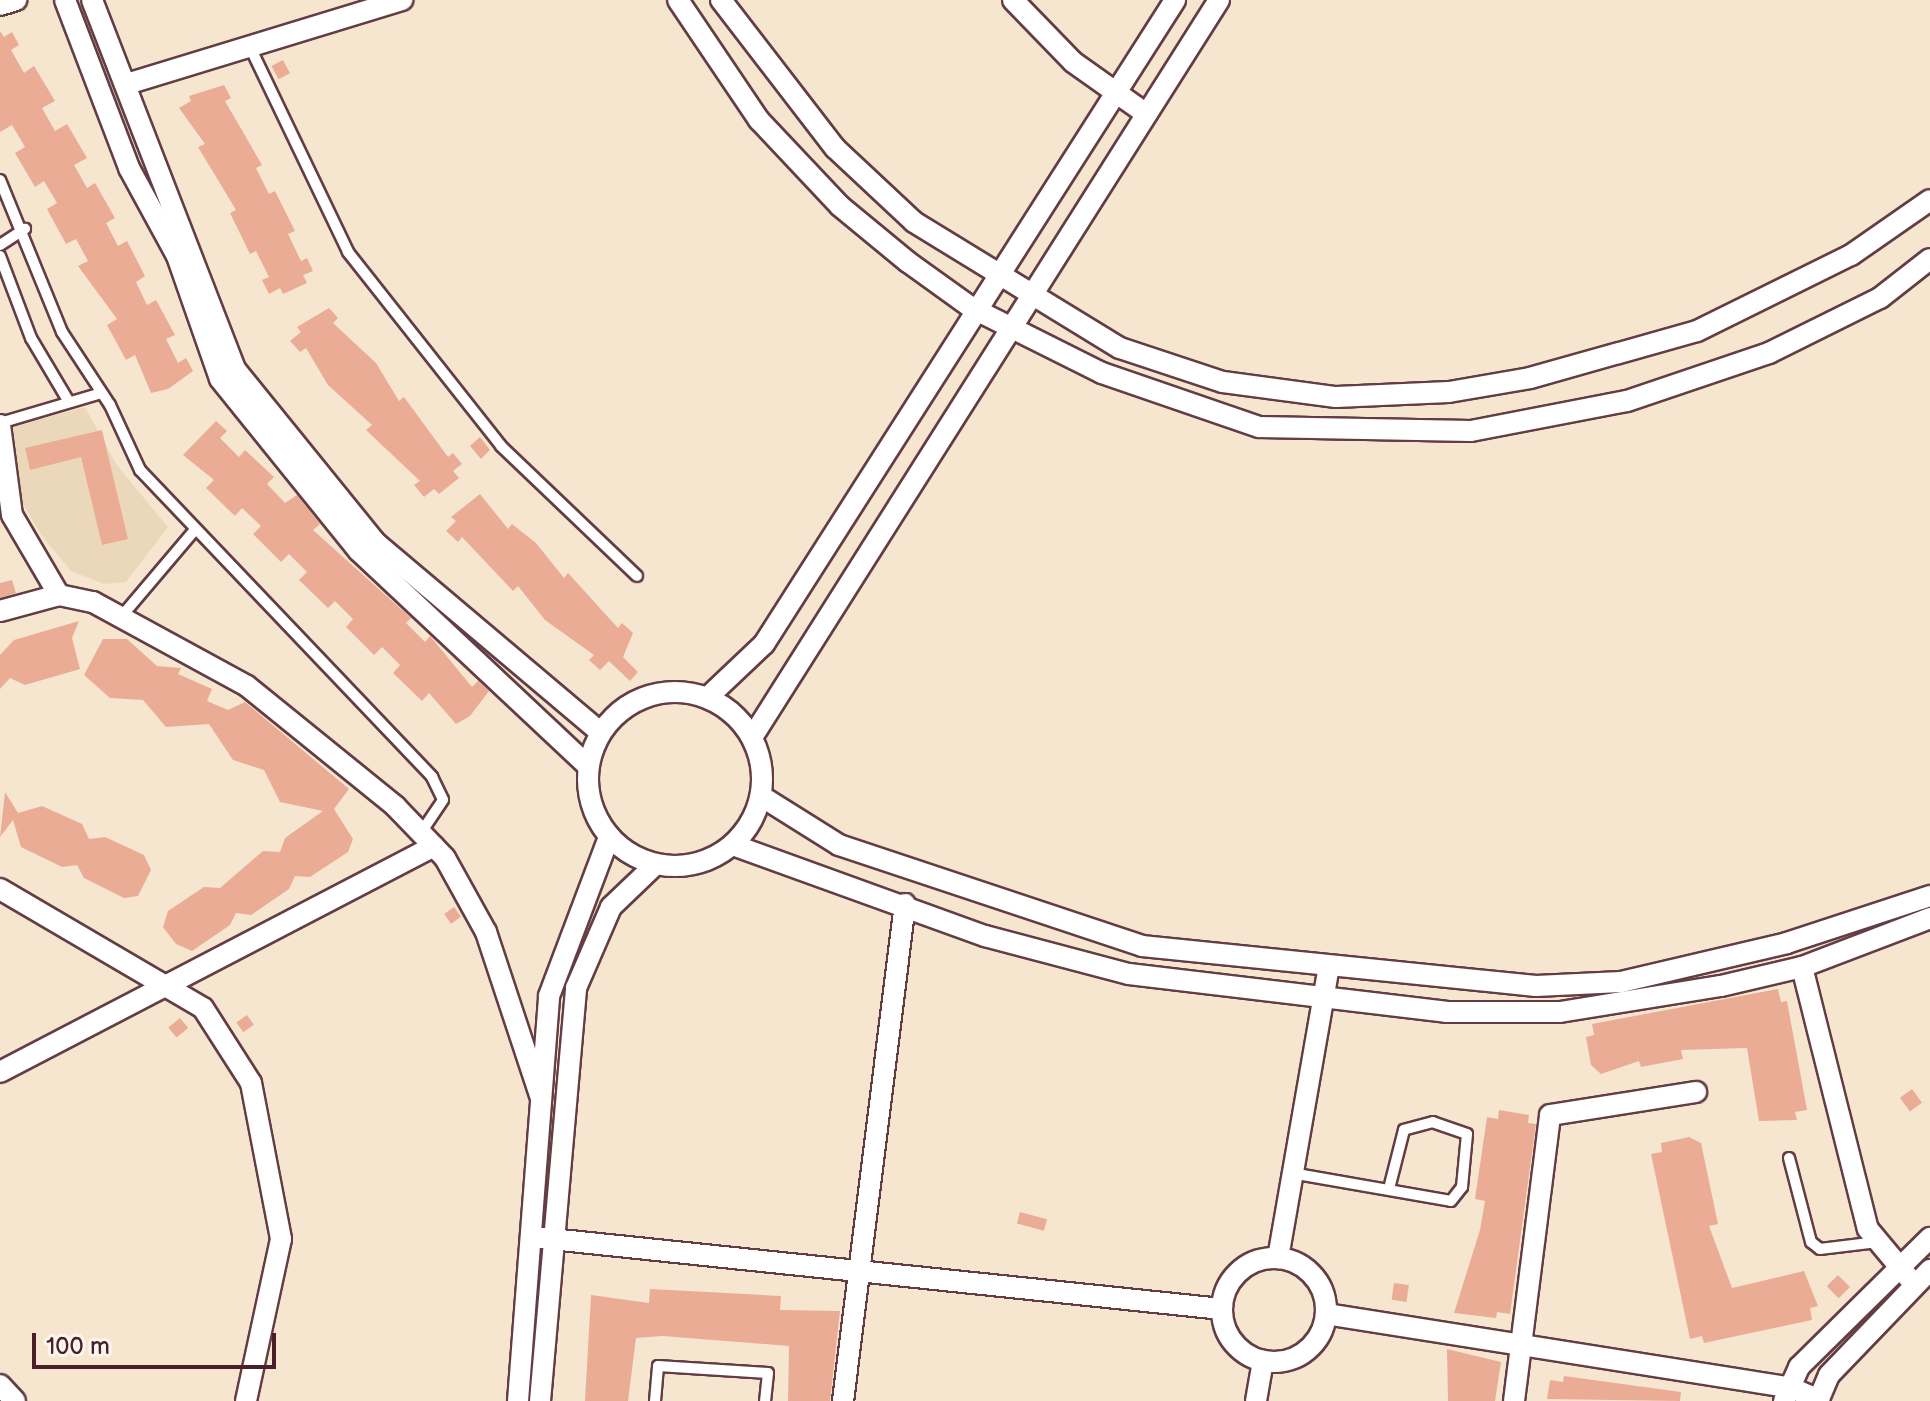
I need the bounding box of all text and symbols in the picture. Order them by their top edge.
scale bar [36,1317,280,1367]
text: 100 m [46,1332,110,1361]

